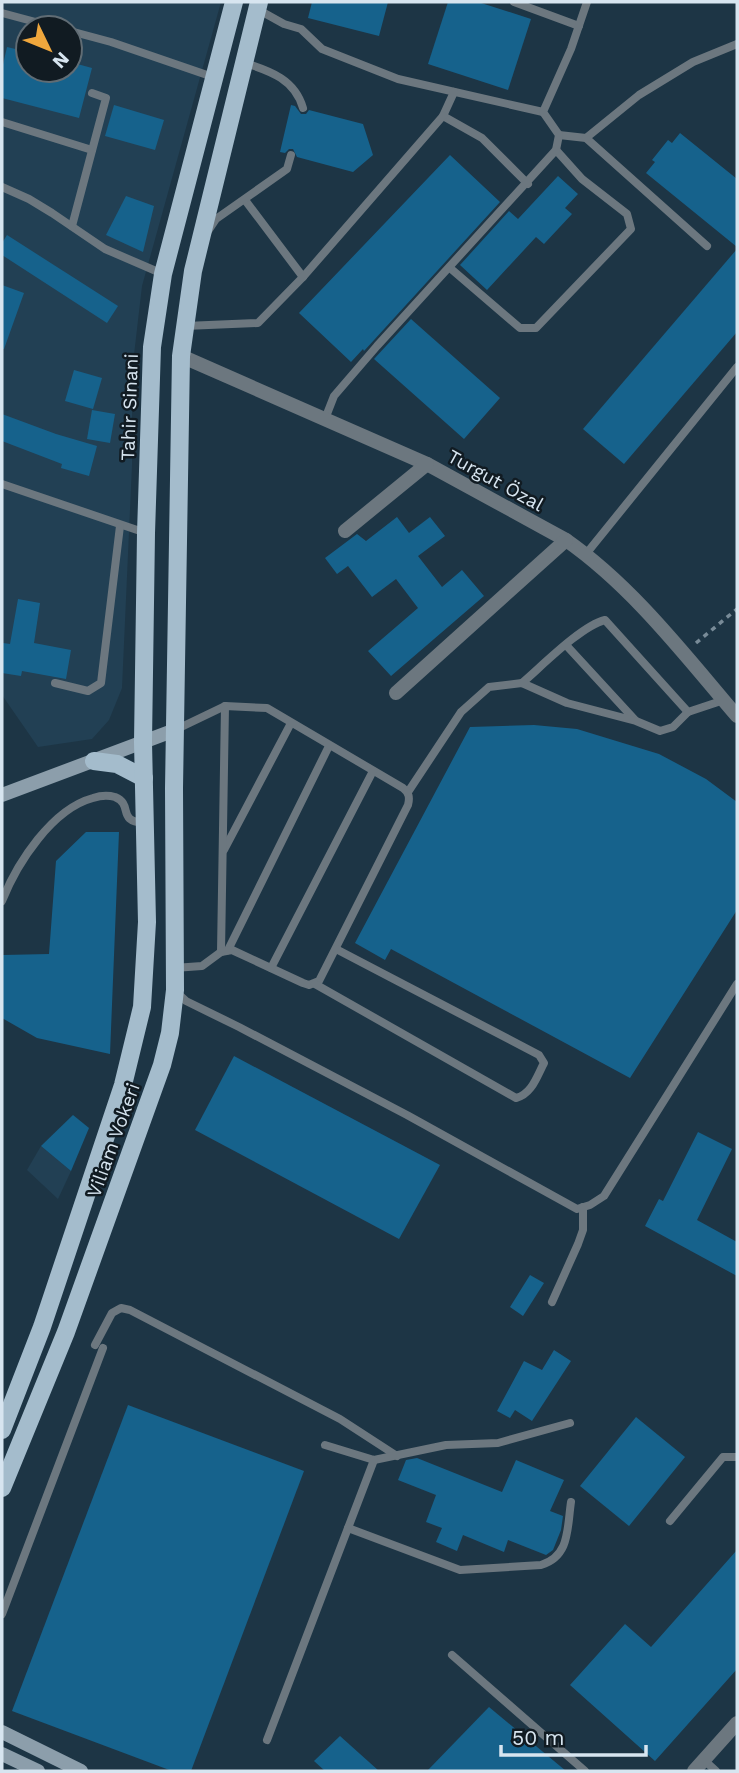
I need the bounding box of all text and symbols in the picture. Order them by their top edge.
north arrow [14,14,84,84]
text: N [48,47,74,73]
street label: Tahir Sinani [116,353,143,461]
street label: Turgut Özal [444,445,548,516]
street label: Viliam Vokeri [82,1080,145,1200]
scale bar [501,1714,646,1758]
text: 50 m [512,1725,564,1750]

